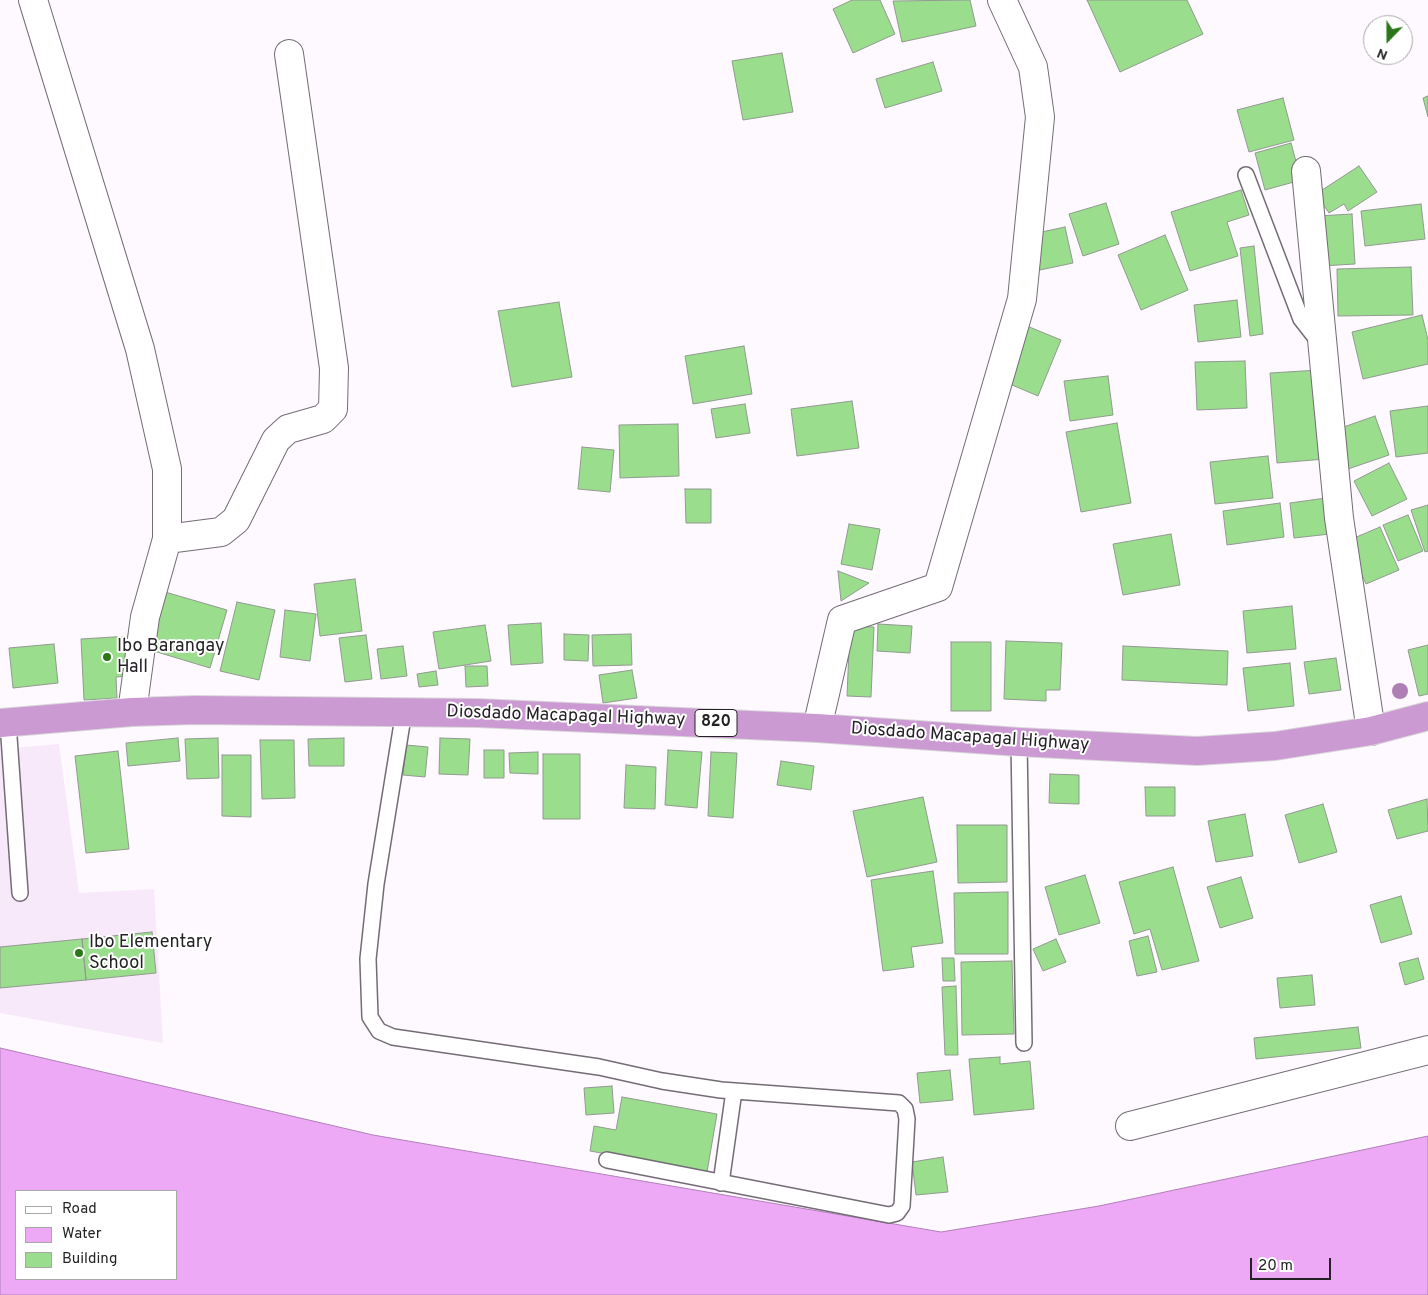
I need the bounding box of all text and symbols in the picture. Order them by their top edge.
north arrow [1363,15,1413,65]
text: N [1375,44,1390,63]
place label: Ibo Barangay Hall [117,636,224,679]
marker: Ibo Barangay Hall [101,651,113,663]
street label: Diosdado Macapagal Highway [446,702,686,732]
road number: 820 [695,710,737,736]
street label: Diosdado Macapagal Highway [850,719,1090,757]
place label: Ibo Elementary School [89,932,212,974]
marker: Ibo Elementary School [73,947,85,959]
legend [15,1190,178,1280]
text: Road [62,1200,97,1219]
text: Water [62,1225,101,1244]
scale bar [1253,1248,1334,1280]
text: Building [62,1250,117,1269]
text: 20 m [1258,1257,1293,1276]

